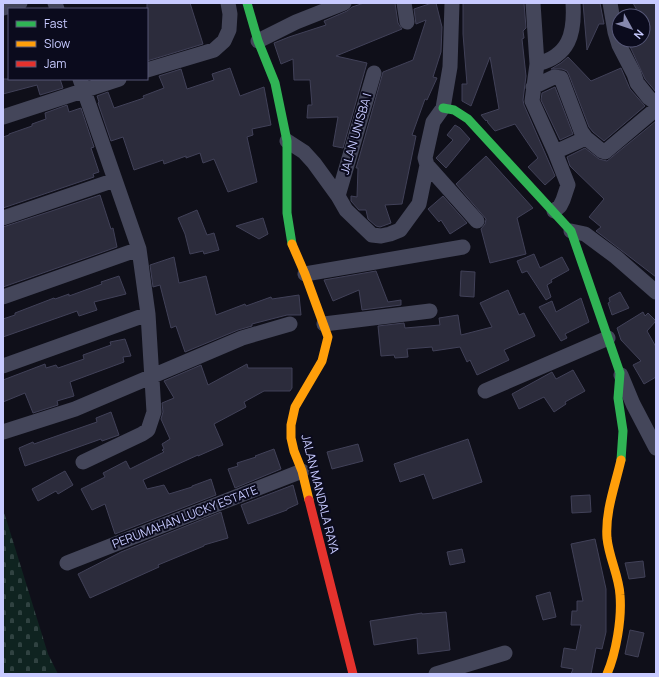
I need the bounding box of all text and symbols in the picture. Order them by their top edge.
legend [8,8,148,80]
north arrow [611,8,651,48]
text: Fast [44,15,68,32]
text: N [631,27,647,43]
text: Slow [44,35,70,52]
text: Jam [44,55,66,72]
street label: JALAN UNISBA I [336,91,375,177]
street label: JALAN MANDALA RAYA [297,432,344,556]
street label: PERUMAHAN LUCKY ESTATE [110,481,260,552]

